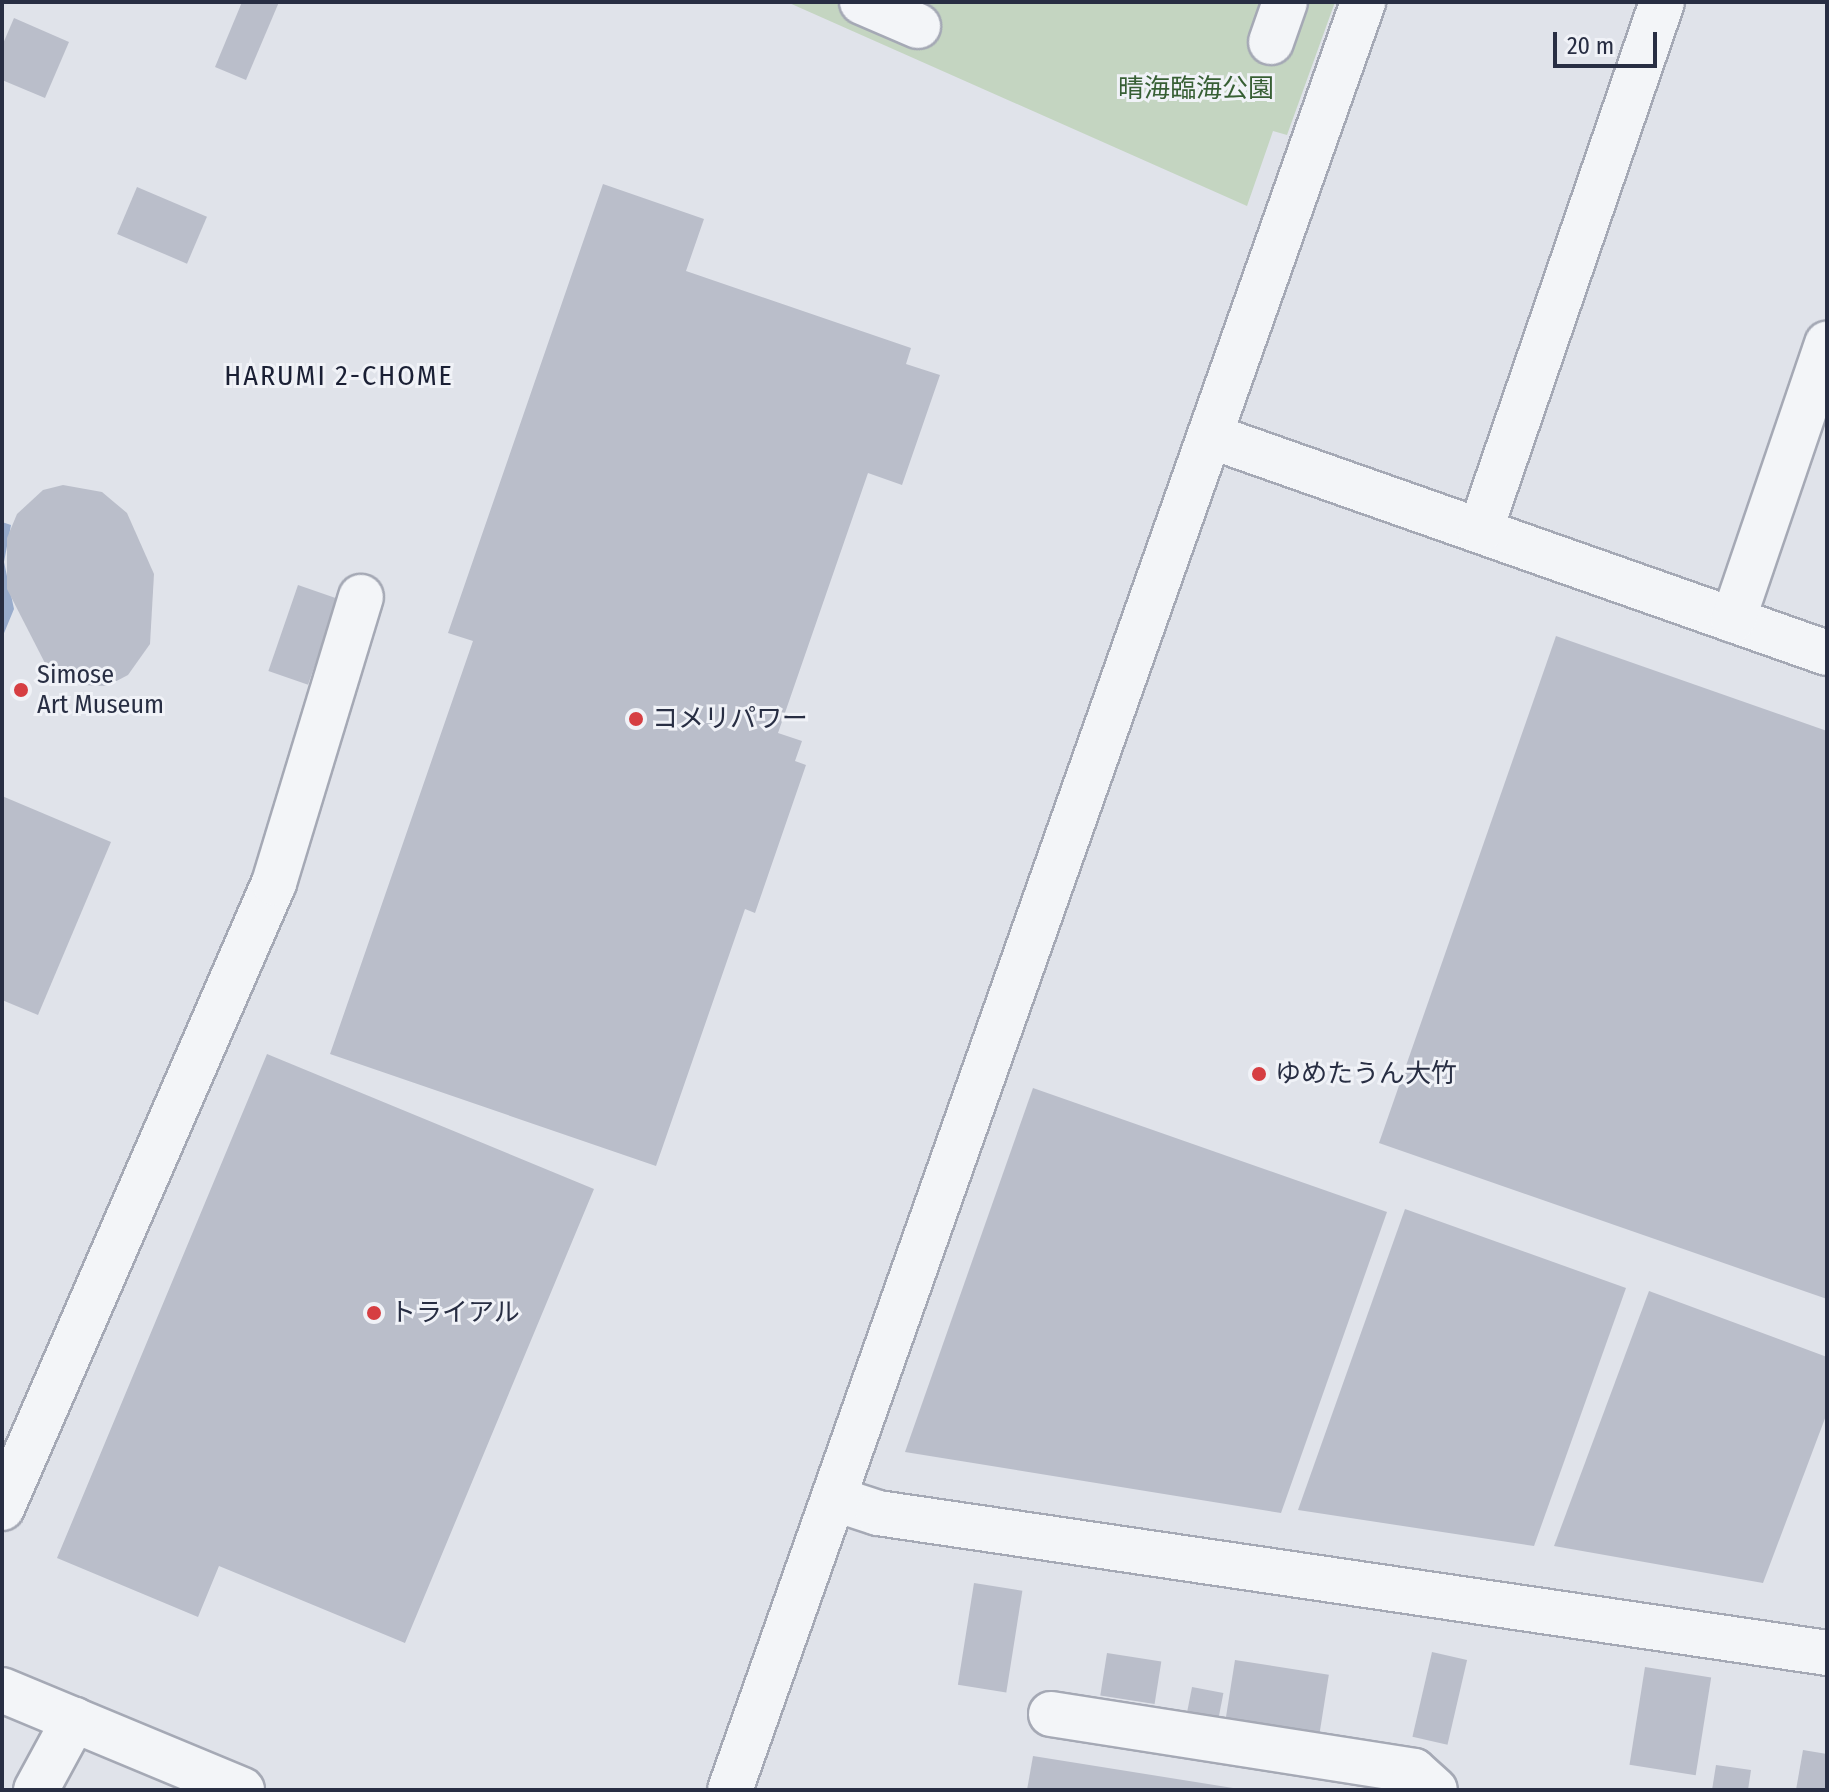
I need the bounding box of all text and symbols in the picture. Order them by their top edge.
scale bar [1557,16,1661,66]
text: 20 m [1567,32,1614,60]
park label: 晴海臨海公園 [1118,73,1274,105]
district label: HARUMI 2-CHOME [224,359,454,393]
place label: Simose Art Museum [37,659,164,720]
marker: Simose Art Museum [12,681,30,699]
place label: コメリパワー [652,703,808,735]
marker: コメリパワー [627,710,645,728]
place label: ゆめたうん大竹 [1275,1058,1457,1090]
marker: ゆめたうん大竹 [1250,1065,1268,1083]
place label: トライアル [390,1297,520,1329]
marker: トライアル [365,1304,383,1322]

